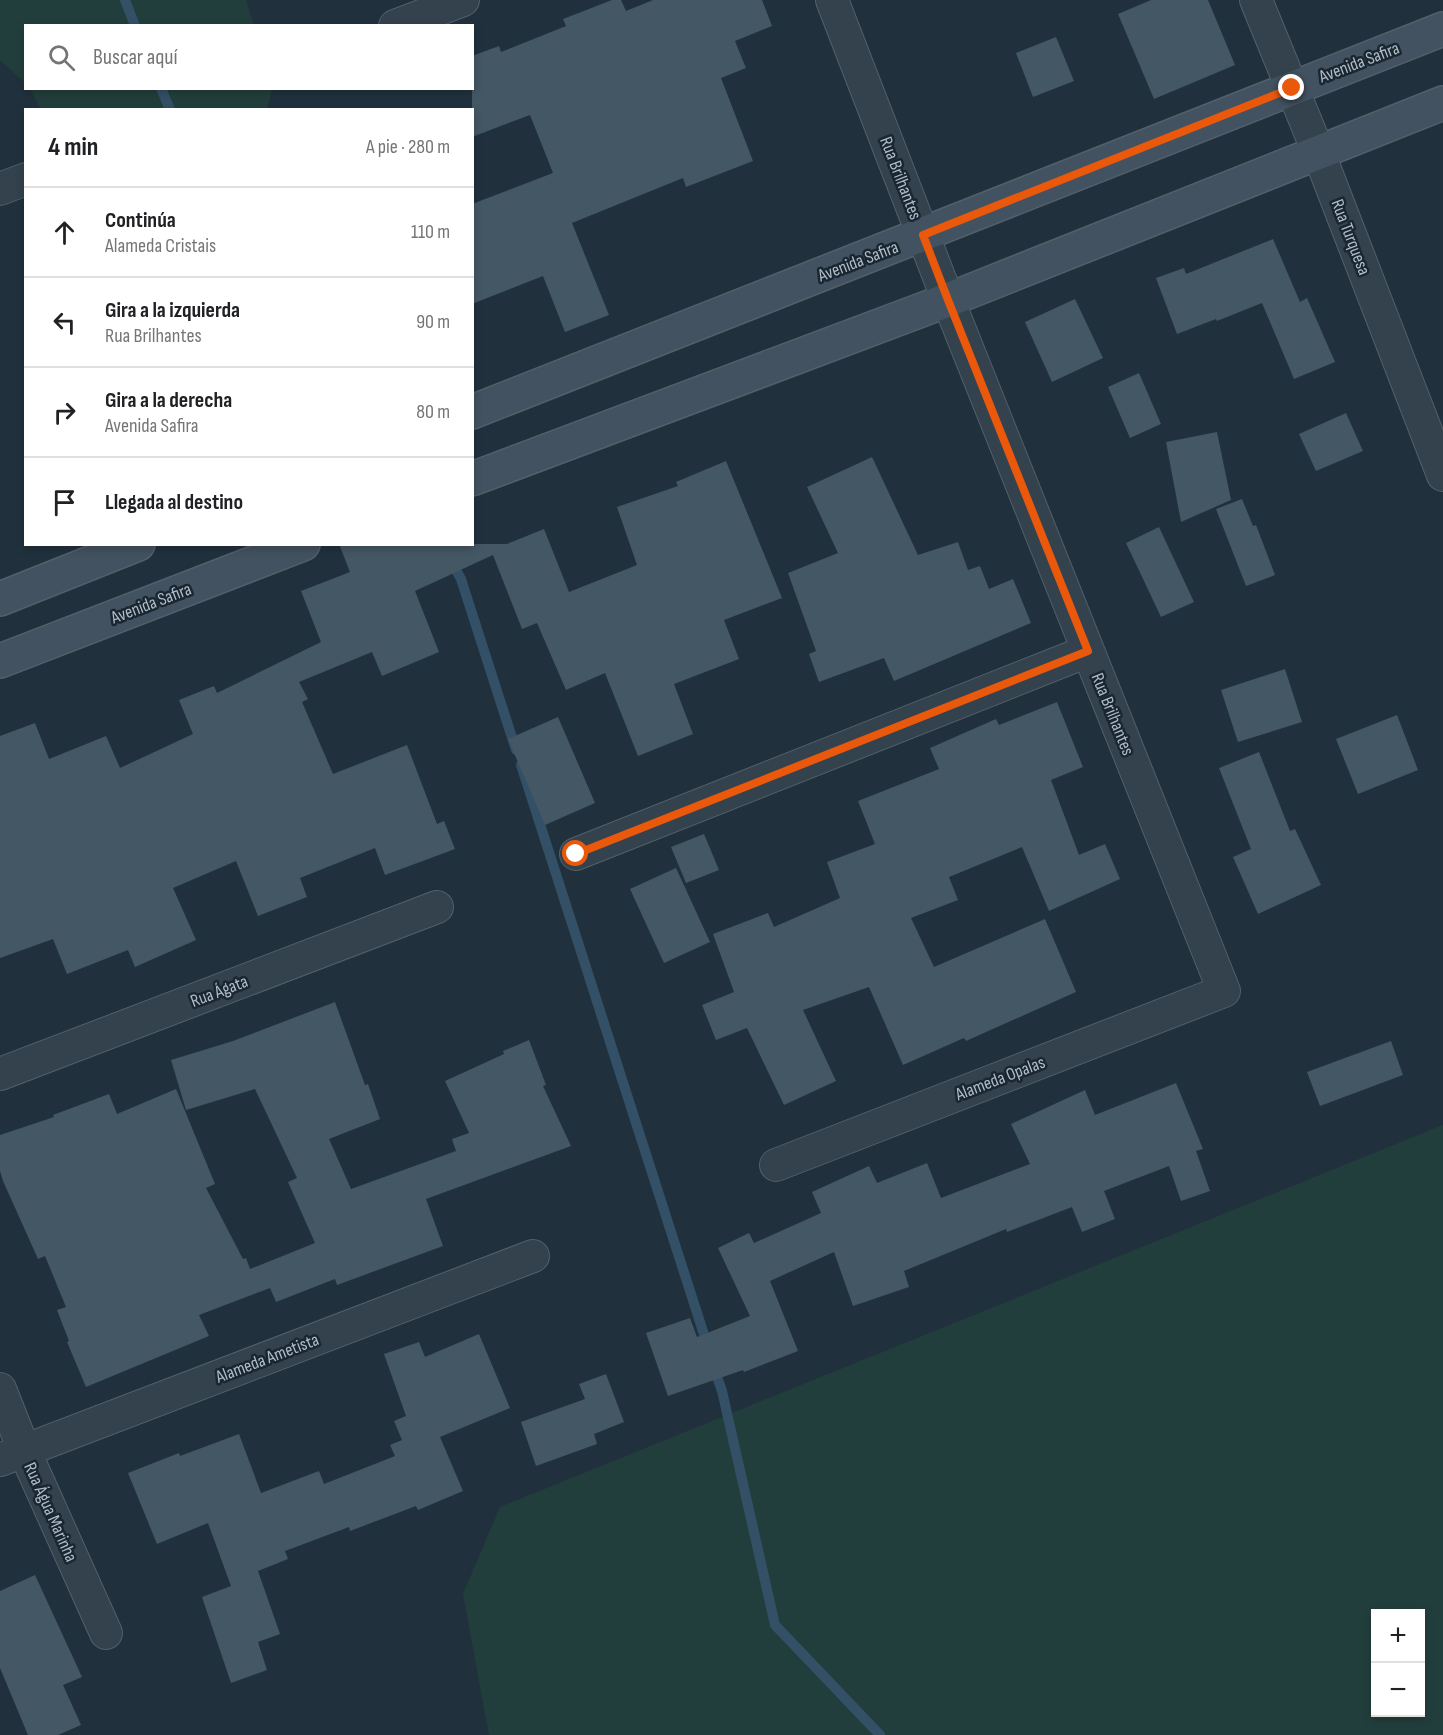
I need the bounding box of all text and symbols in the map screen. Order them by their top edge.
search box [24,24,474,90]
street label: Avenida Safira [1315,38,1402,88]
icon: search [45,41,78,74]
text: Buscar aquí [93,44,178,71]
route end [1278,74,1304,100]
text: 4 min [48,132,98,163]
street label: Rua Brilhantes [875,134,926,223]
text: A pie · 280 m [366,135,450,159]
street label: Rua Turquesa [1326,196,1375,278]
text: Continúa [105,207,176,234]
icon: ahead [48,216,81,249]
text: 110 m [411,220,450,244]
text: Alameda Cristais [105,234,216,258]
street label: Avenida Safira [814,237,901,287]
text: Gira a la izquierda [105,297,240,324]
icon: left [48,306,81,339]
text: 90 m [416,310,450,334]
text: Rua Brilhantes [105,324,202,348]
text: Gira a la derecha [105,387,232,414]
icon: right [48,396,81,429]
text: 80 m [416,400,450,424]
text: Avenida Safira [105,414,199,438]
icon: arrive [48,486,81,519]
text: Llegada al destino [105,489,243,516]
street label: Avenida Safira [107,579,194,629]
street label: Rua Brilhantes [1087,670,1139,758]
route start [562,840,588,866]
street label: Rua Ágata [188,971,251,1012]
street label: Alameda Opalas [951,1052,1048,1106]
street label: Alameda Ametista [212,1329,322,1388]
street label: Rua Água Marinha [19,1459,82,1565]
map controls [1371,1609,1425,1717]
button: + [1371,1609,1425,1663]
button: − [1371,1663,1425,1717]

